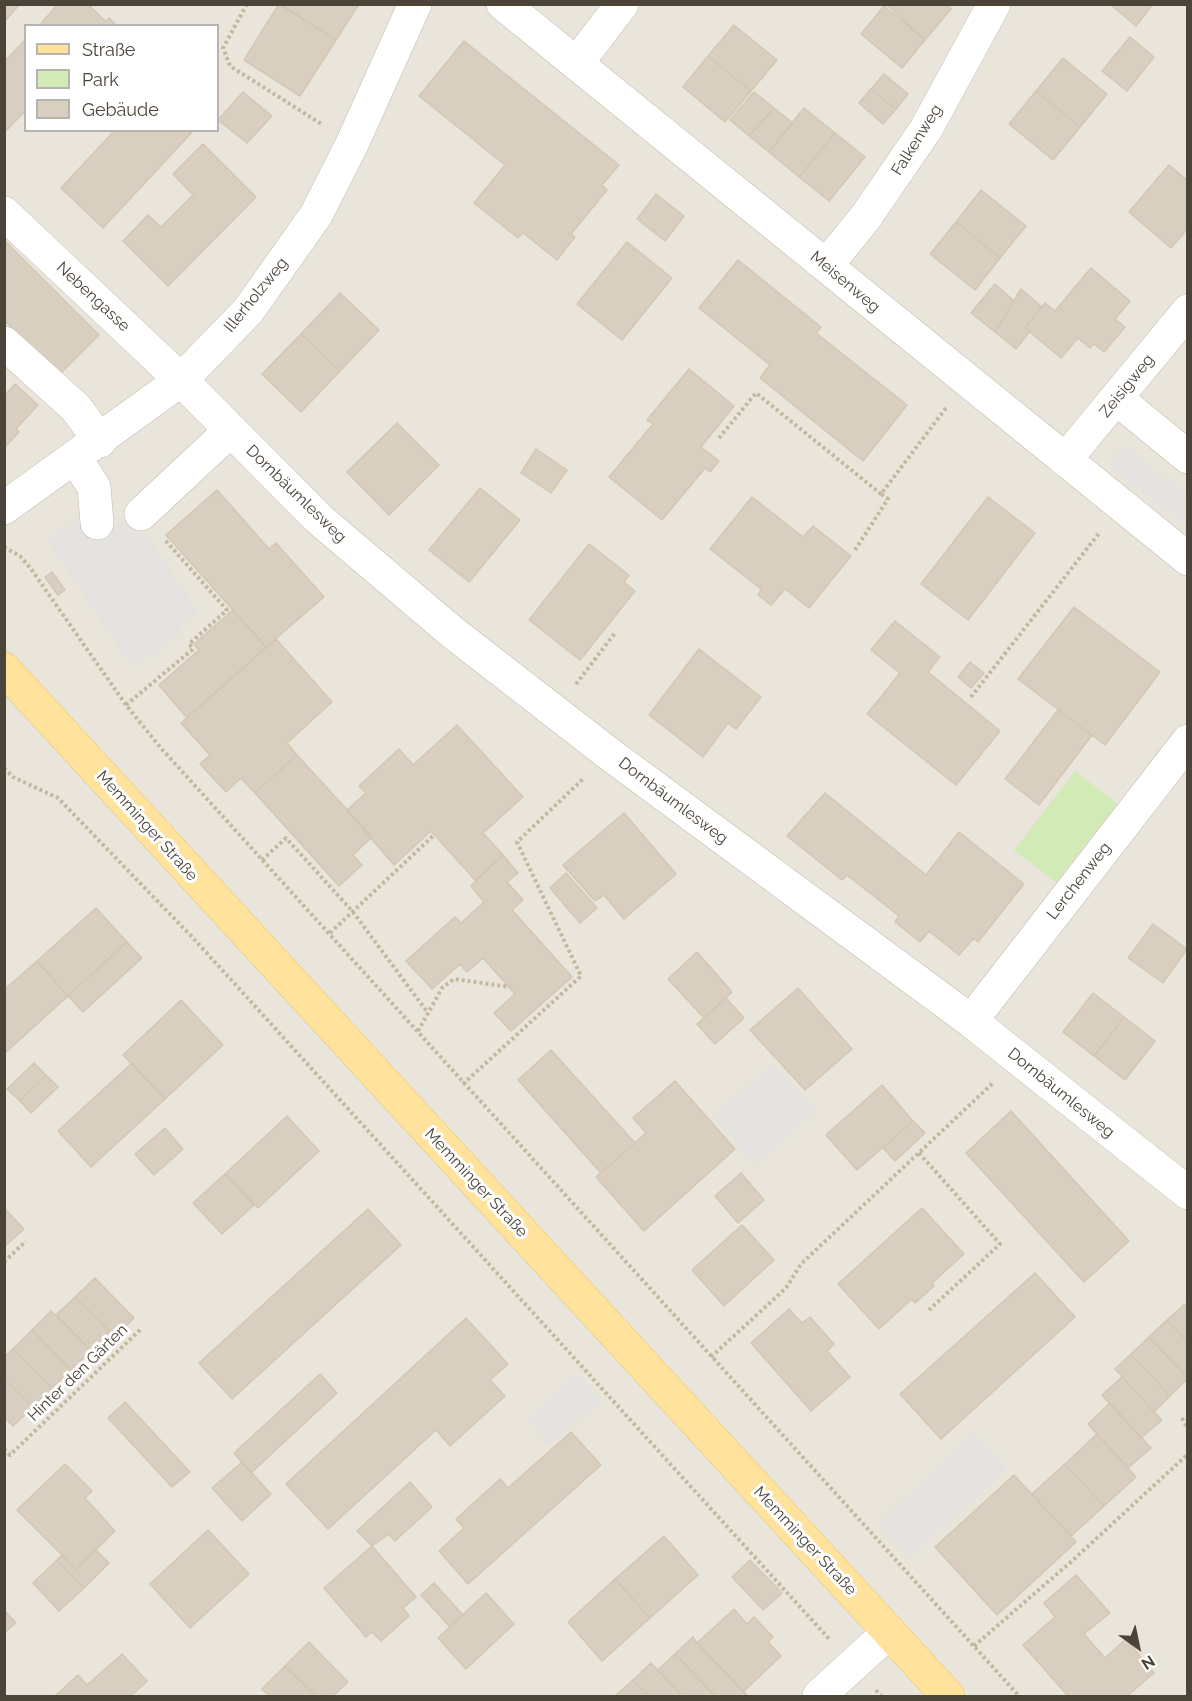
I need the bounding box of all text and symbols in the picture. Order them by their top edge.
legend [24,24,219,132]
text: Straße [82,39,135,60]
text: Park [82,69,119,90]
text: Gebäude [82,99,159,120]
street label: Falkenweg [888,101,946,179]
street label: Meisenweg [806,247,884,317]
street label: Illerholzweg [220,254,292,336]
street label: Nebengasse [52,258,134,336]
street label: Zeisigweg [1096,351,1158,421]
street label: Dornbäumlesweg [242,441,350,547]
street label: Dornbäumlesweg [615,754,731,848]
street label: Memminger Straße [92,767,202,885]
street label: Lerchenweg [1043,839,1115,923]
street label: Dornbäumlesweg [1004,1044,1118,1142]
street label: Memminger Straße [421,1125,531,1241]
street label: Hinter den Gärten [24,1320,132,1426]
street label: Memminger Straße [750,1483,860,1599]
north arrow [1108,1617,1168,1677]
text: N [1138,1651,1158,1674]

